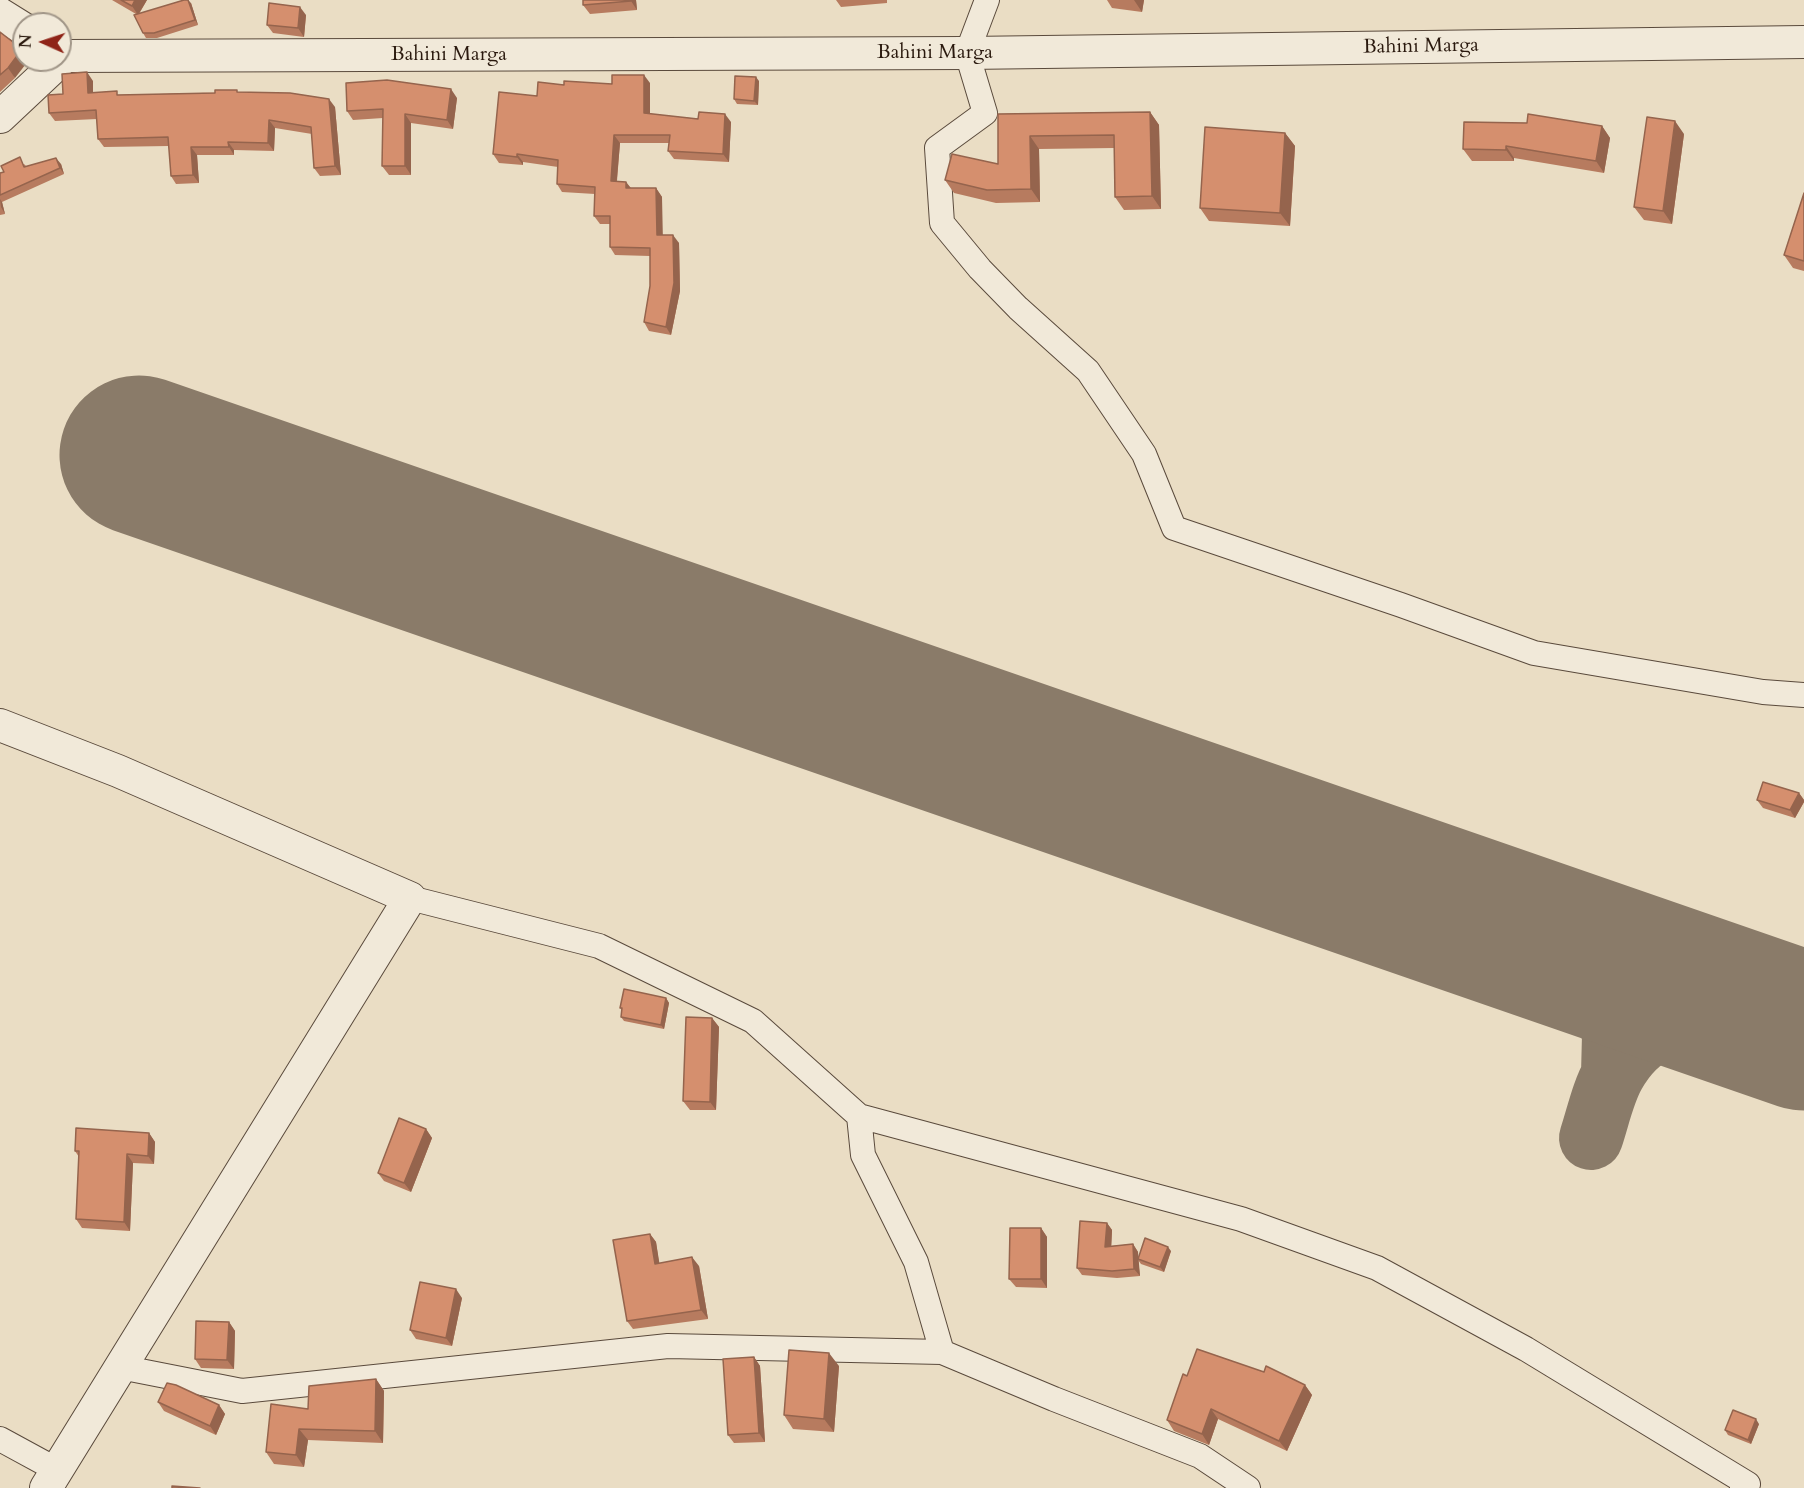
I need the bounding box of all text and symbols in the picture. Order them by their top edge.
north arrow [12,12,72,72]
text: N [15,34,37,49]
street label: Bahini Marga [1363,34,1479,60]
street label: Bahini Marga [877,41,993,65]
street label: Bahini Marga [391,43,507,67]

